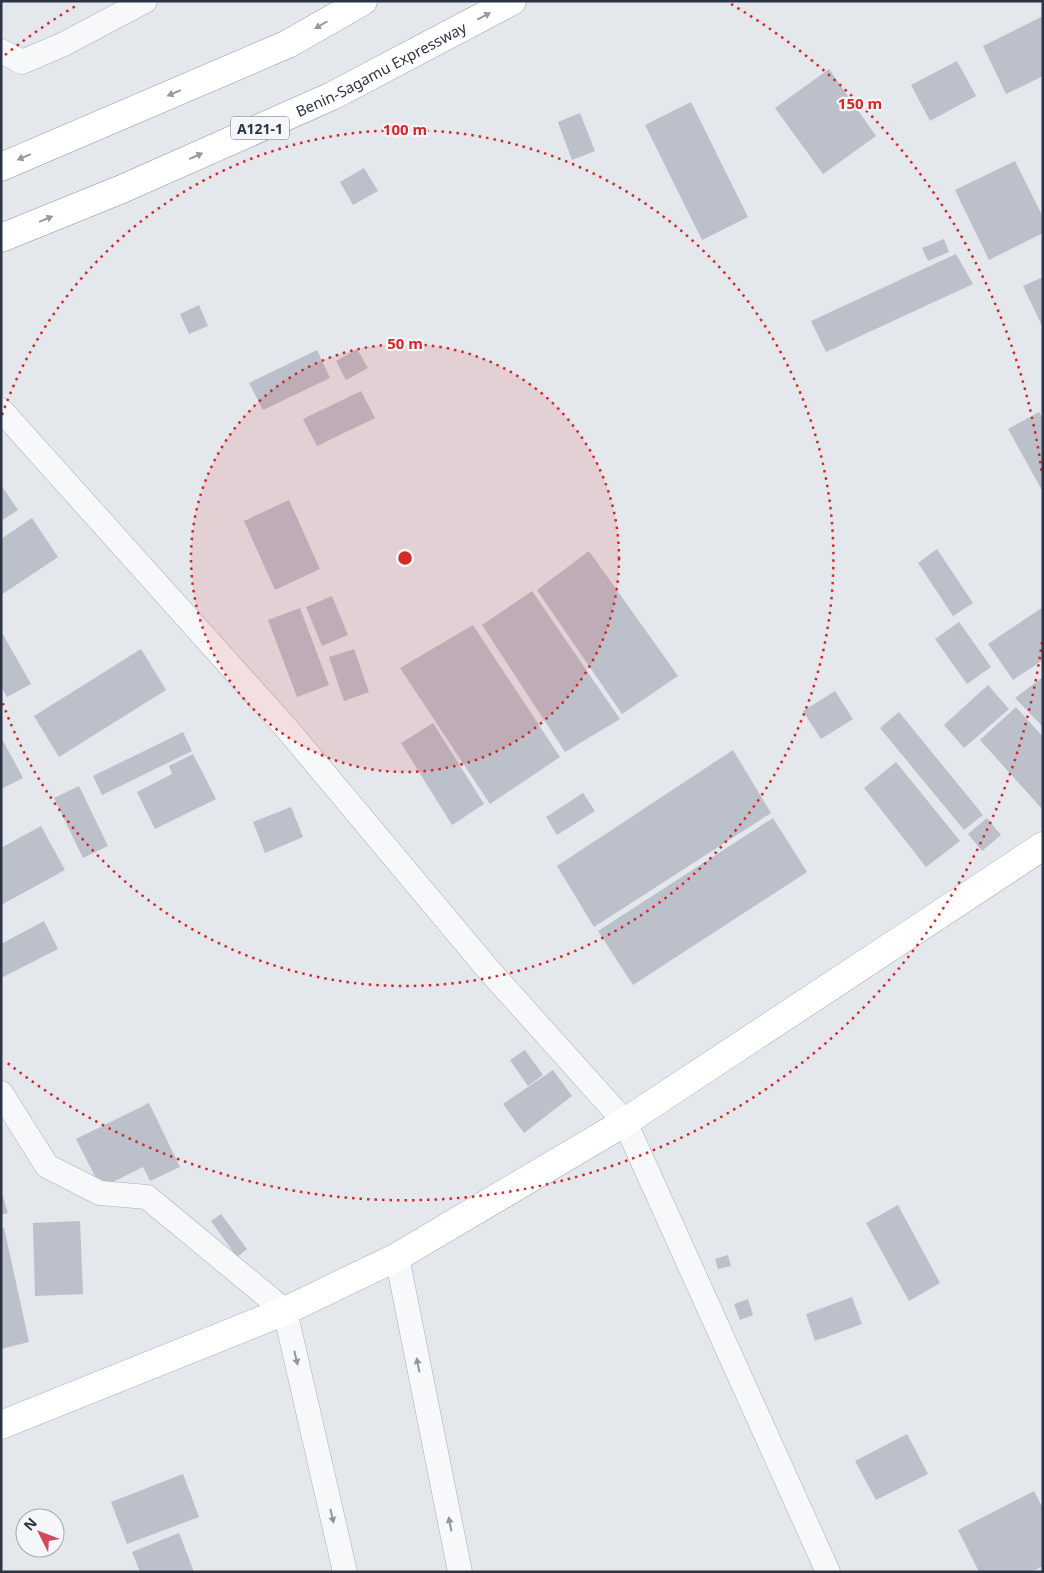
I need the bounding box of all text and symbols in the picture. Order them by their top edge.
one-way arrow [476,12,491,20]
street label: Benin-Sagamu Expressway [292,17,470,121]
one-way arrow [314,21,328,30]
one-way arrow [167,90,181,98]
text: 150 m [838,93,882,113]
road number: A121-1 [231,116,289,140]
text: 100 m [383,119,427,139]
one-way arrow [189,152,203,160]
one-way arrow [17,154,31,162]
one-way arrow [39,215,54,223]
text: 50 m [387,333,423,353]
centre of rings [396,549,414,567]
one-way arrow [292,1351,300,1366]
one-way arrow [414,1356,422,1372]
north arrow [15,1508,65,1558]
one-way arrow [328,1509,336,1524]
text: N [19,1513,41,1535]
one-way arrow [446,1516,454,1532]

